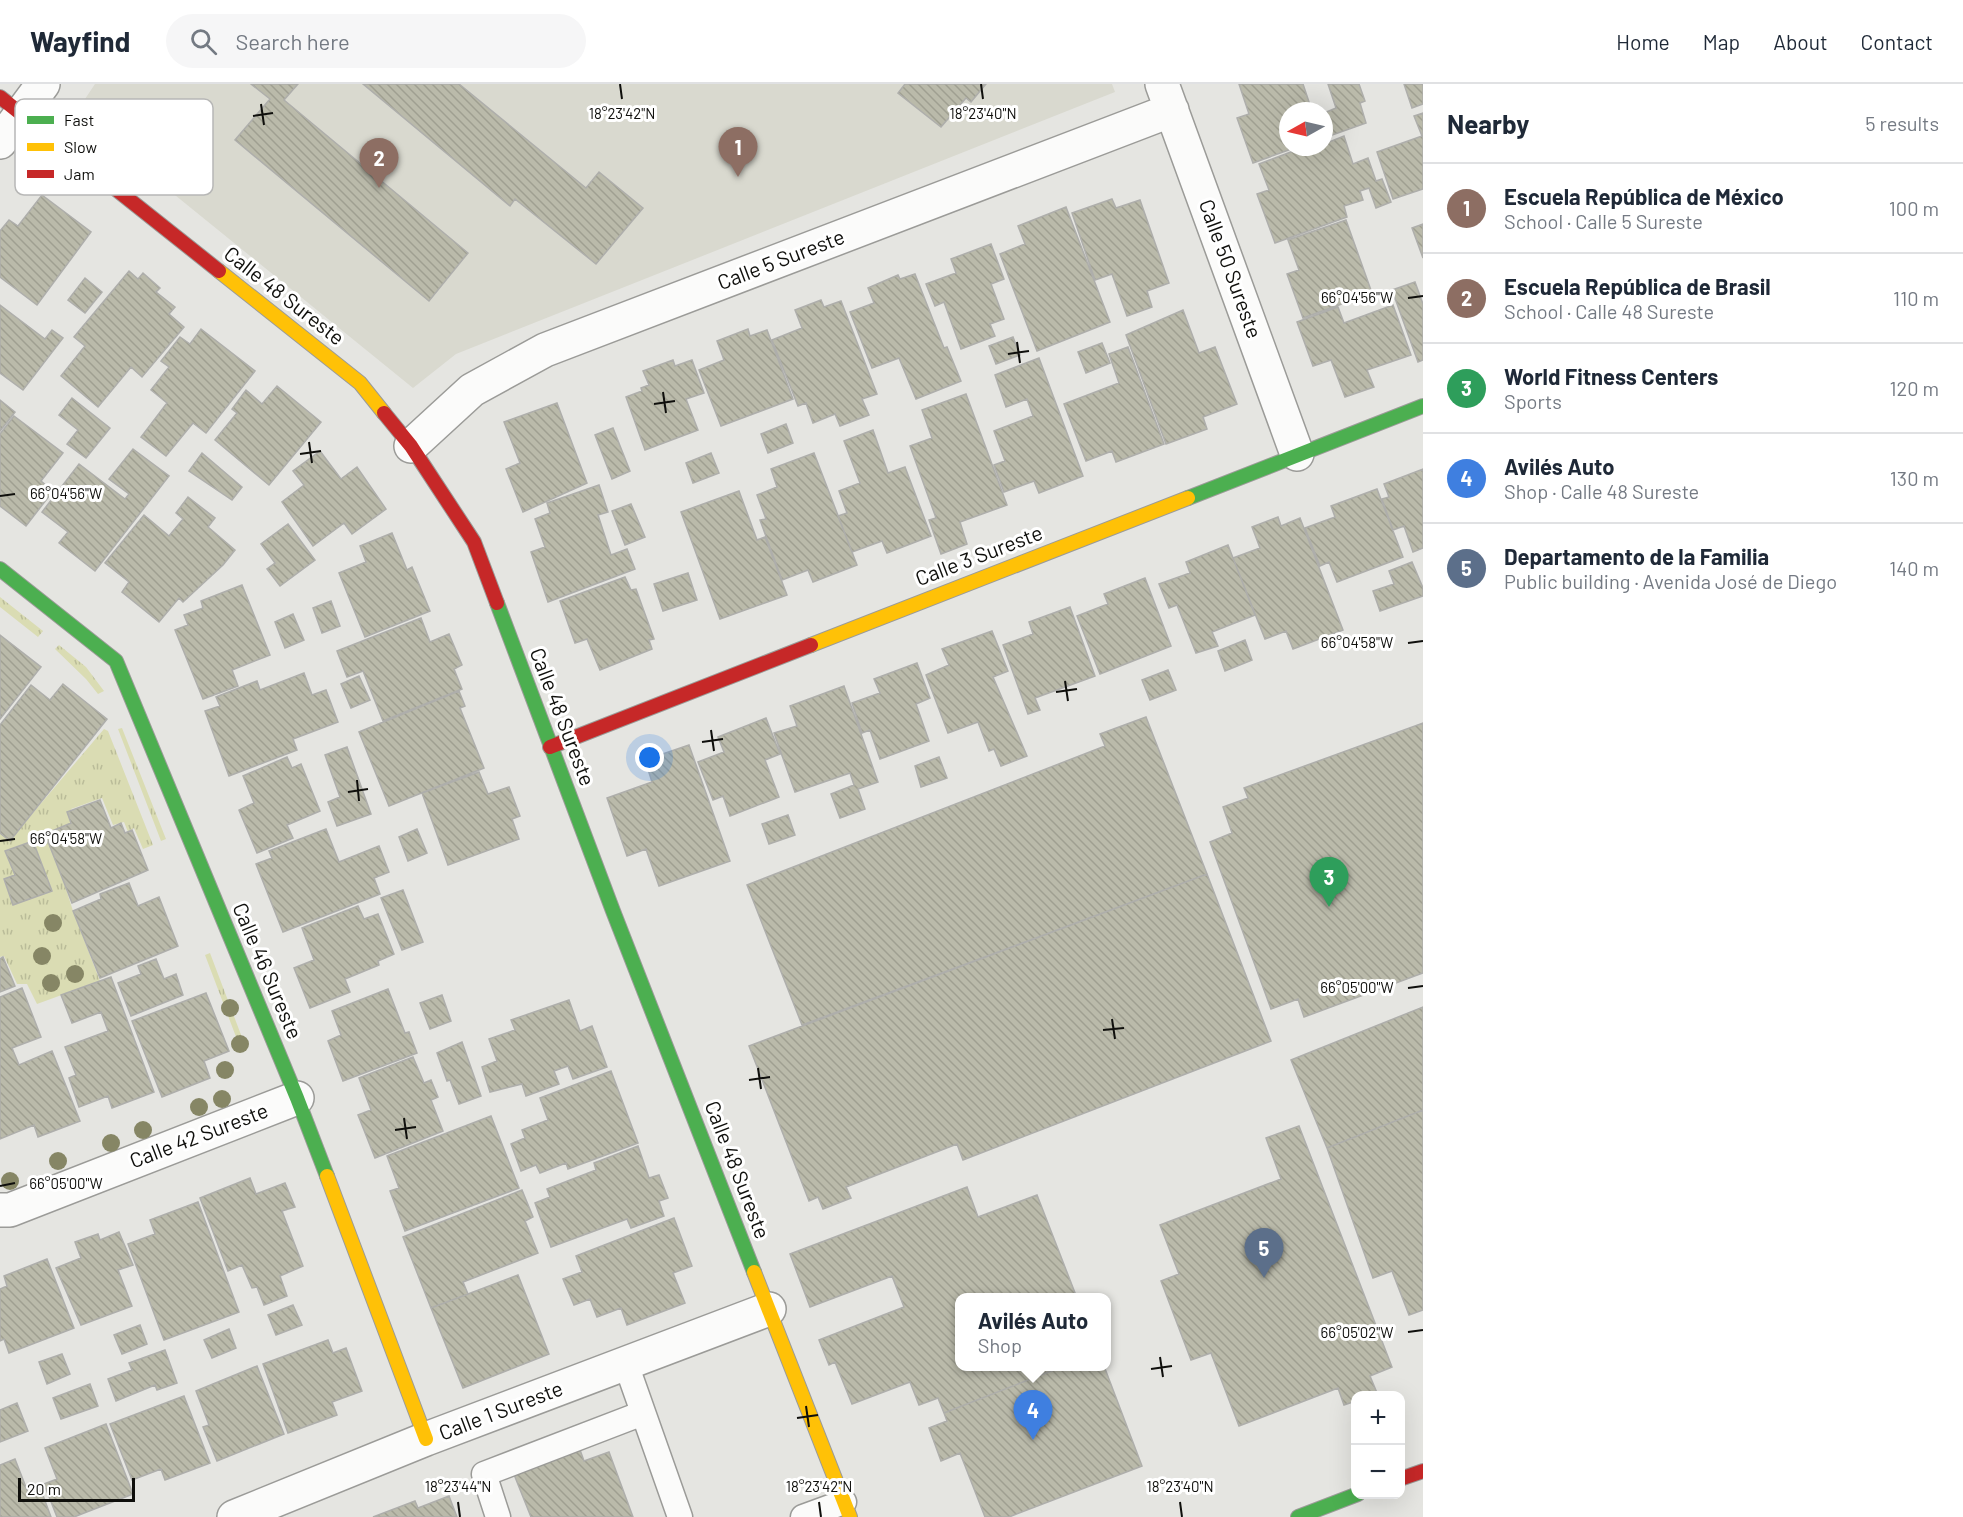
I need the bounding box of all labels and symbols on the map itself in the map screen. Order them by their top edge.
legend [15,99,213,195]
north arrow [1279,102,1333,156]
text: 18°23'42"N [589,104,655,122]
text: 18°23'40"N [949,104,1017,122]
text: Fast [64,110,94,129]
pin: 1 [718,128,758,177]
text: Slow [64,137,97,156]
pin: 2 [360,138,398,188]
text: Jam [64,164,95,183]
street label: Calle 50 Sureste [1195,196,1268,341]
street label: Calle 5 Sureste [713,223,848,294]
street label: Calle 48 Sureste [220,240,350,350]
text: 66°04'56"W [1321,288,1393,306]
text: 66°04'56"W [30,484,102,502]
street label: Calle 3 Sureste [911,519,1046,590]
text: 66°04'58"W [1321,633,1393,651]
street label: Calle 48 Sureste [526,644,601,789]
your location [635,743,664,772]
text: 66°04'58"W [30,829,102,847]
pin: 3 [1310,858,1348,907]
street label: Calle 46 Sureste [228,898,308,1042]
text: 66°05'00"W [1320,978,1394,996]
street label: Calle 42 Sureste [126,1097,271,1172]
street label: Calle 48 Sureste [701,1097,776,1242]
text: 66°05'00"W [29,1174,103,1192]
pin: 5 [1244,1228,1284,1278]
text: 66°05'02"W [1321,1323,1393,1341]
street label: Calle 1 Sureste [435,1375,566,1445]
pin: 4 [1014,1390,1052,1440]
scale bar [18,1475,135,1502]
text: 18°23'44"N [425,1477,491,1495]
text: 18°23'42"N [786,1477,852,1495]
text: 18°23'40"N [1146,1477,1214,1495]

